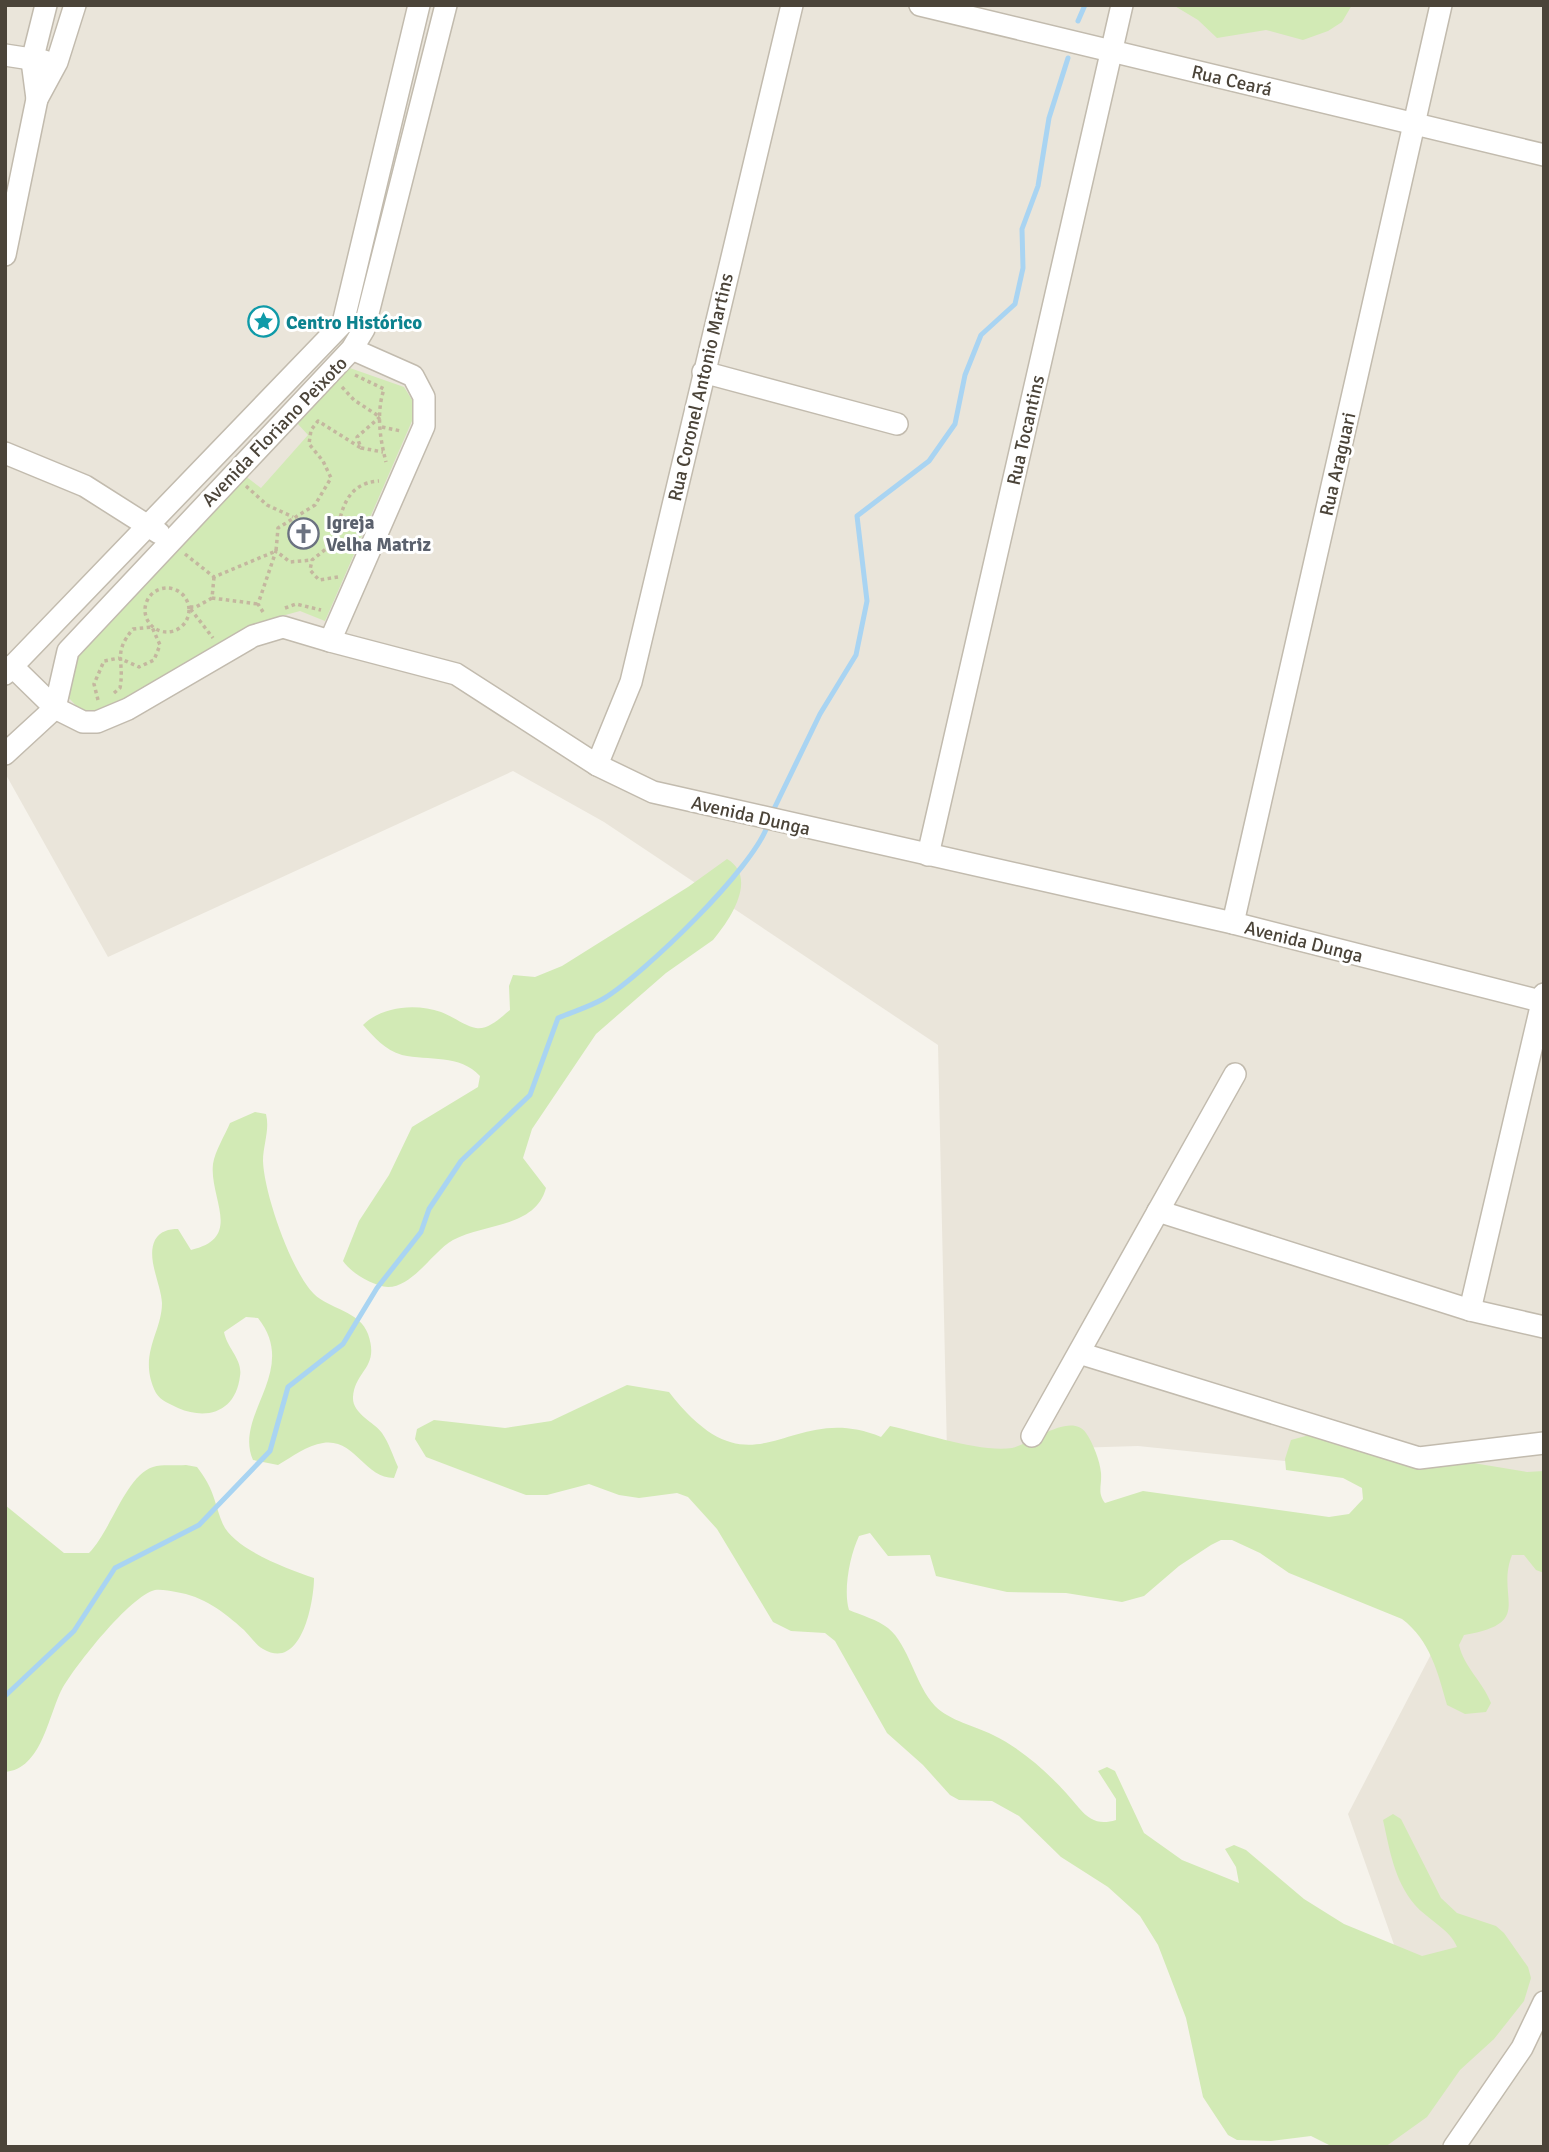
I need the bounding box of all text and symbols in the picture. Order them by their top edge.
street label: Rua Ceará [1189,60,1275,102]
street label: Rua Coronel Antonio Martins [663,271,739,504]
place icon: Centro Histórico [246,305,280,339]
place label: Centro Histórico [286,311,422,335]
street label: Avenida Floriano Peixoto [197,351,353,512]
street label: Rua Tocantins [1002,373,1050,488]
street label: Rua Araguari [1314,410,1362,518]
place label: Igreja Velha Matriz [326,511,431,557]
church icon: Igreja Velha Matriz [286,516,320,550]
street label: Avenida Dunga [689,791,813,841]
street label: Avenida Dunga [1242,916,1366,968]

